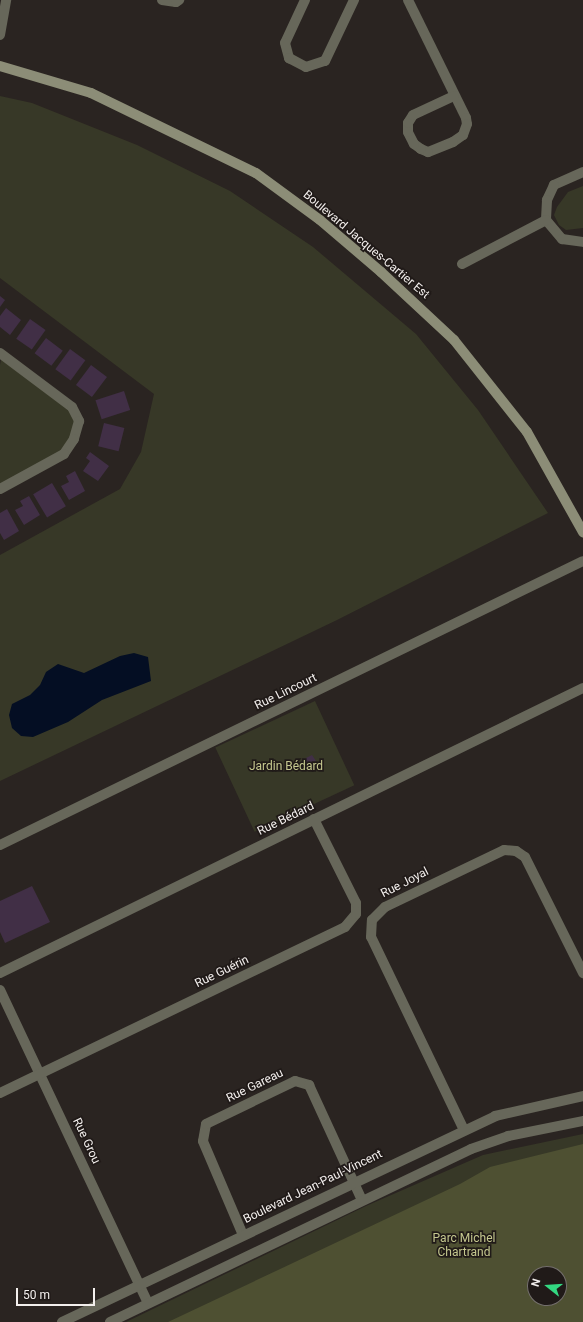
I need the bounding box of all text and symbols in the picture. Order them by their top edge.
street label: Boulevard Jacques-Cartier Est [300,188,432,302]
street label: Rue Lincourt [253,671,319,713]
park label: Jardin Bédard [249,760,323,774]
street label: Rue Bédard [255,799,317,839]
street label: Rue Joyal [379,865,431,901]
street label: Rue Guérin [193,953,251,991]
street label: Rue Gareau [224,1066,286,1106]
street label: Rue Grou [69,1116,103,1166]
street label: Boulevard Jean-Paul-Vincent [241,1147,385,1227]
park label: Parc Michel Chartrand [433,1232,495,1260]
north arrow [527,1266,567,1306]
text: N [529,1277,543,1288]
scale bar [18,1280,97,1306]
text: 50 m [23,1288,50,1302]

